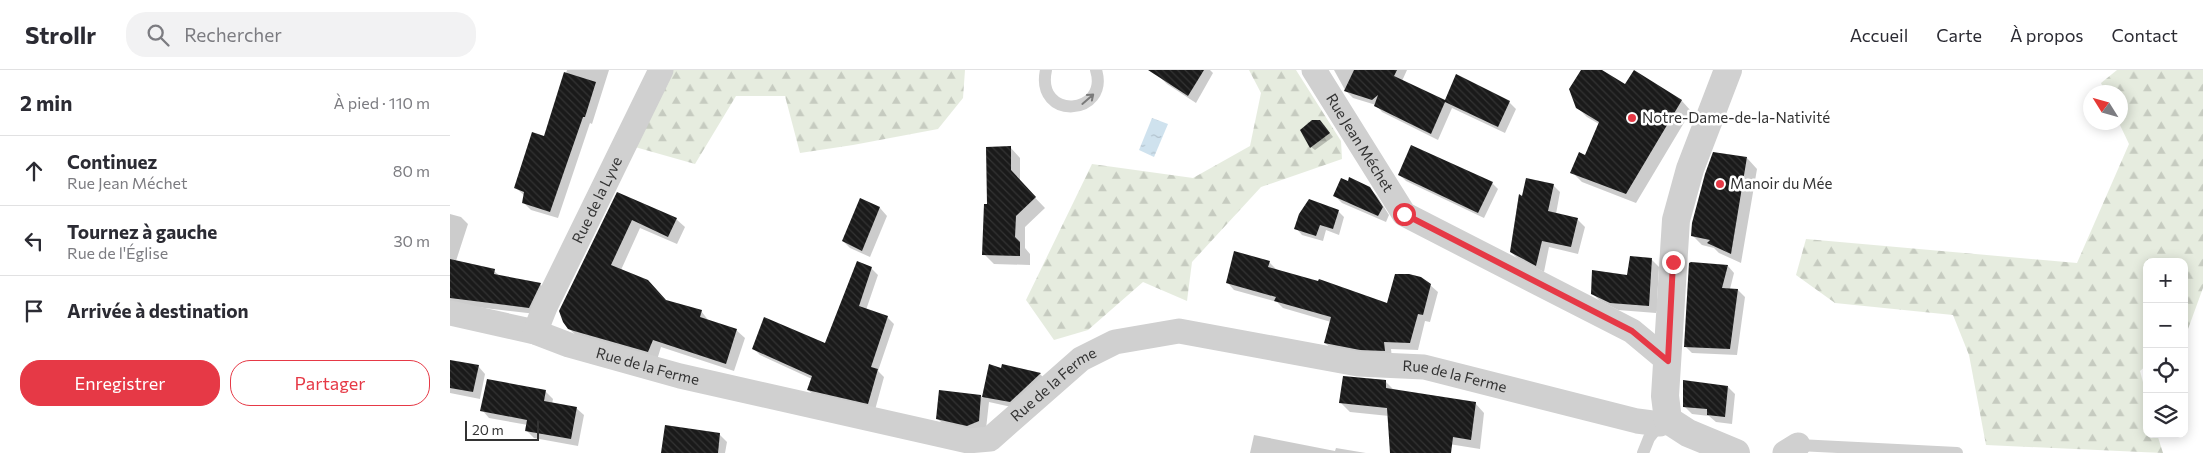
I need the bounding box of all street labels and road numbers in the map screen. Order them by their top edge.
street label: Rue Jean Méchet [1323,90,1398,195]
street label: Rue de la Lyve [568,153,625,246]
street label: Rue de la Ferme [594,343,701,388]
street label: Rue de la Ferme [1006,343,1099,425]
street label: Rue de la Ferme [1402,356,1509,396]

